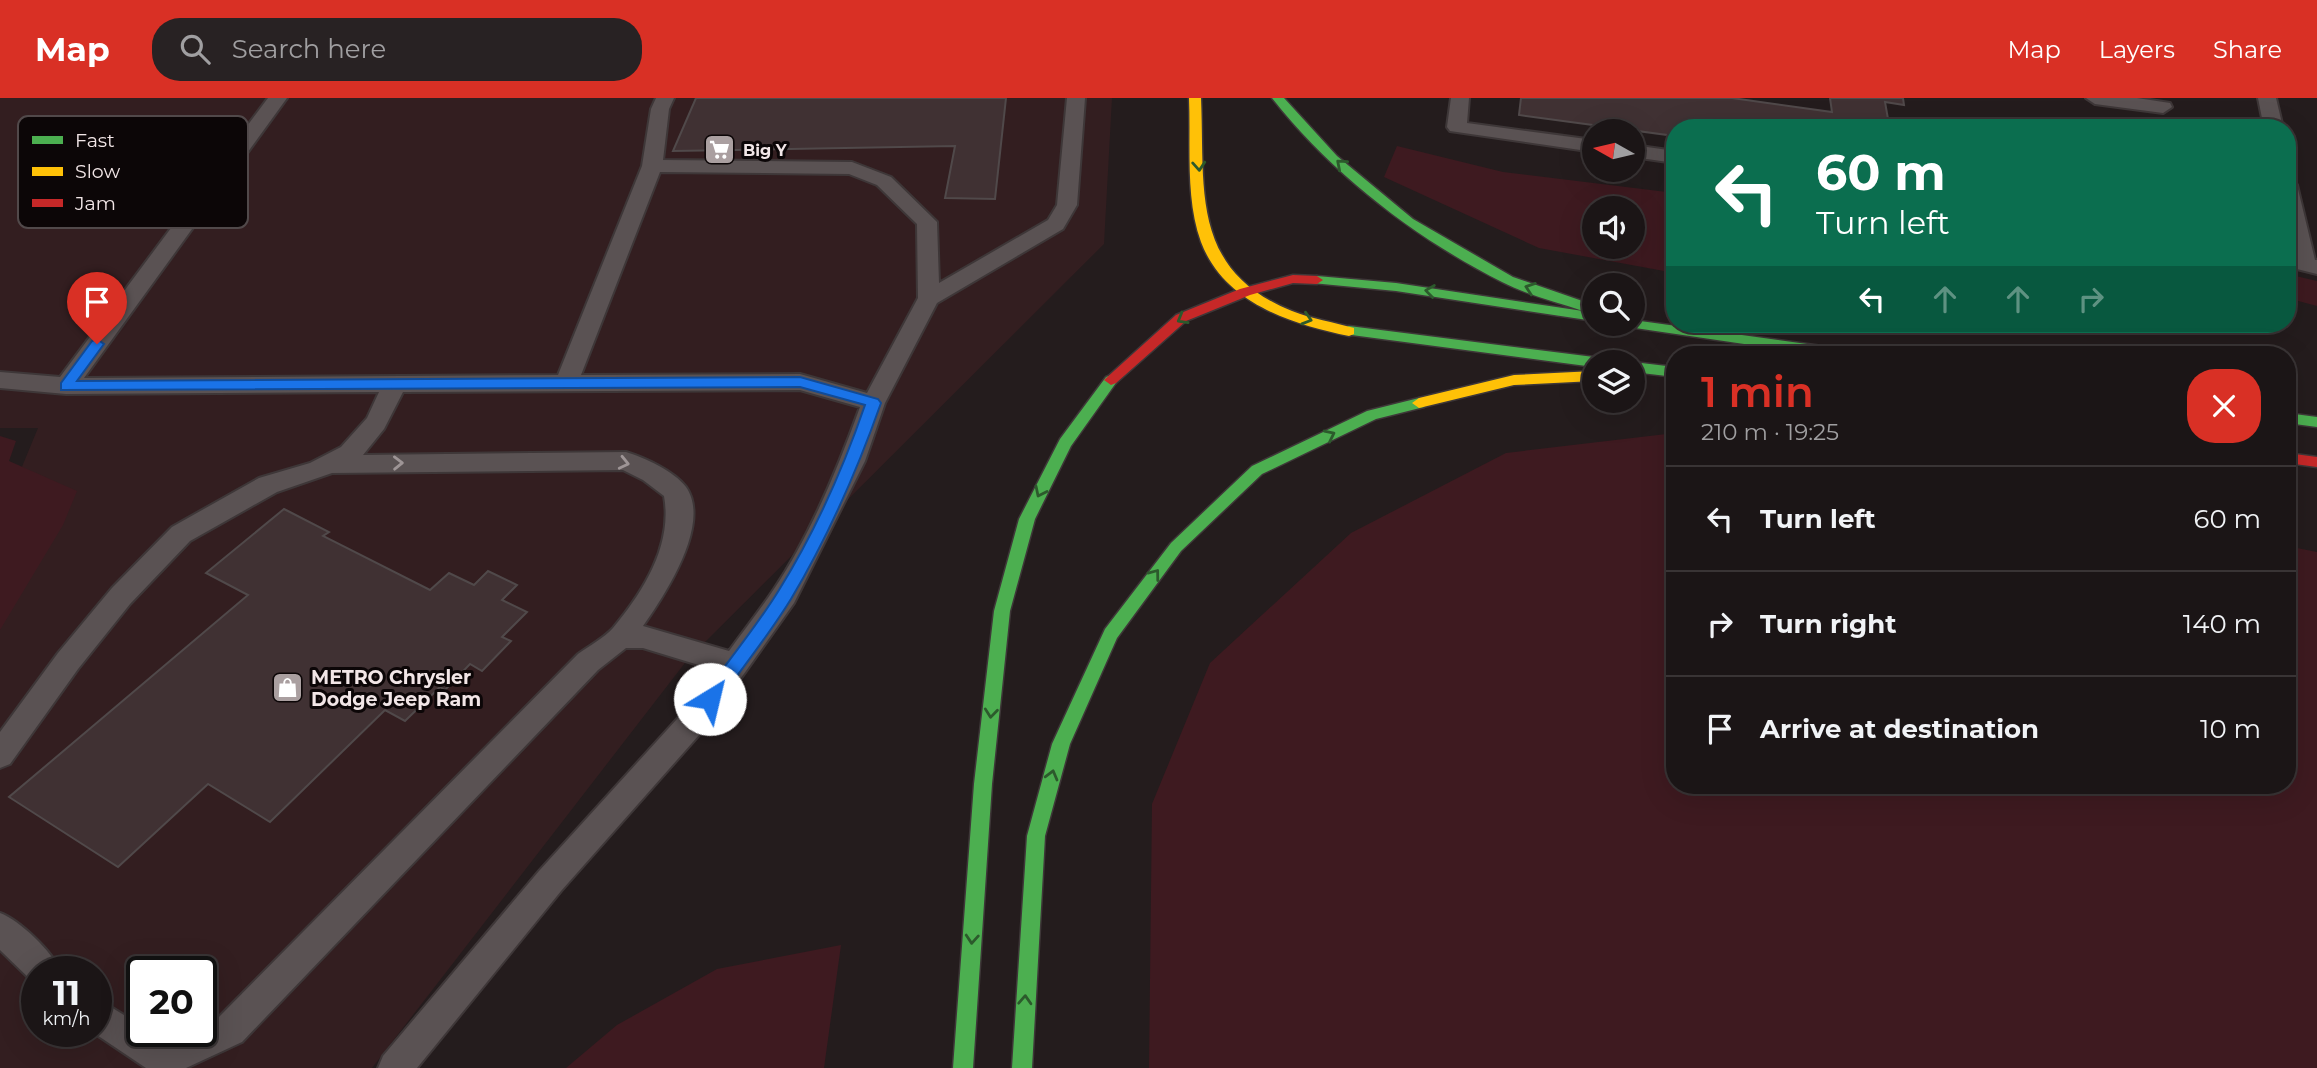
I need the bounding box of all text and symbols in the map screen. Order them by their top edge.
search box [152,18,642,81]
text: Map [35,29,110,69]
icon: search [176,30,214,68]
text: Search here [232,33,386,65]
text: Map [2007,35,2061,64]
text: Layers [2099,35,2175,64]
text: Share [2213,35,2282,64]
legend [18,116,248,228]
north arrow [1582,119,1645,182]
map controls [1582,119,1645,413]
text: Fast [75,129,115,152]
supermarket icon: Big Y [703,133,737,167]
place label: Big Y [743,141,788,160]
text: 60 m [1816,143,1946,202]
icon: left [1701,147,1792,238]
text: Slow [75,160,120,183]
one-way arrow [1336,160,1349,172]
one-way arrow [1191,161,1206,172]
text: Jam [74,192,116,215]
button: sound [1582,196,1645,259]
text: Turn left [1816,203,1950,242]
pin [67,272,127,344]
button: search [1582,273,1645,336]
icon: left [1853,280,1891,318]
icon: ahead [1926,280,1964,318]
icon: ahead [1999,280,2037,318]
icon: right [2072,280,2110,318]
one-way arrow [1524,282,1536,296]
icon: arrive [78,283,116,321]
one-way arrow [1424,284,1436,299]
one-way arrow [1177,311,1190,324]
one-way arrow [1300,311,1313,325]
button: layers [1582,350,1645,413]
text: 1 min [1701,366,1814,418]
button: close [2187,369,2261,443]
text: 210 m · 19:25 [1701,418,1839,446]
one-way arrow [1323,429,1335,443]
one-way arrow [393,455,403,471]
one-way arrow [618,455,630,470]
one-way arrow [1035,485,1049,497]
icon: left [1701,500,1739,538]
text: Turn left [1760,503,1876,535]
text: 60 m [2194,503,2261,535]
one-way arrow [1147,569,1160,582]
icon: right [1701,605,1739,643]
text: Turn right [1760,608,1896,640]
text: 140 m [2183,608,2261,640]
position arrow [673,662,747,736]
place label: METRO Chrysler Dodge Jeep Ram [311,666,481,711]
shop icon: METRO Chrysler Dodge Jeep Ram [271,671,305,705]
one-way arrow [984,708,999,719]
icon: arrive [1701,710,1739,748]
text: Arrive at destination [1760,713,2039,745]
text: 10 m [2200,713,2261,745]
one-way arrow [1044,769,1058,781]
one-way arrow [965,934,980,945]
speed limit sign: 20 [126,956,217,1047]
text: 11 [53,971,80,1014]
one-way arrow [1018,994,1033,1005]
text: km/h [42,1008,91,1030]

